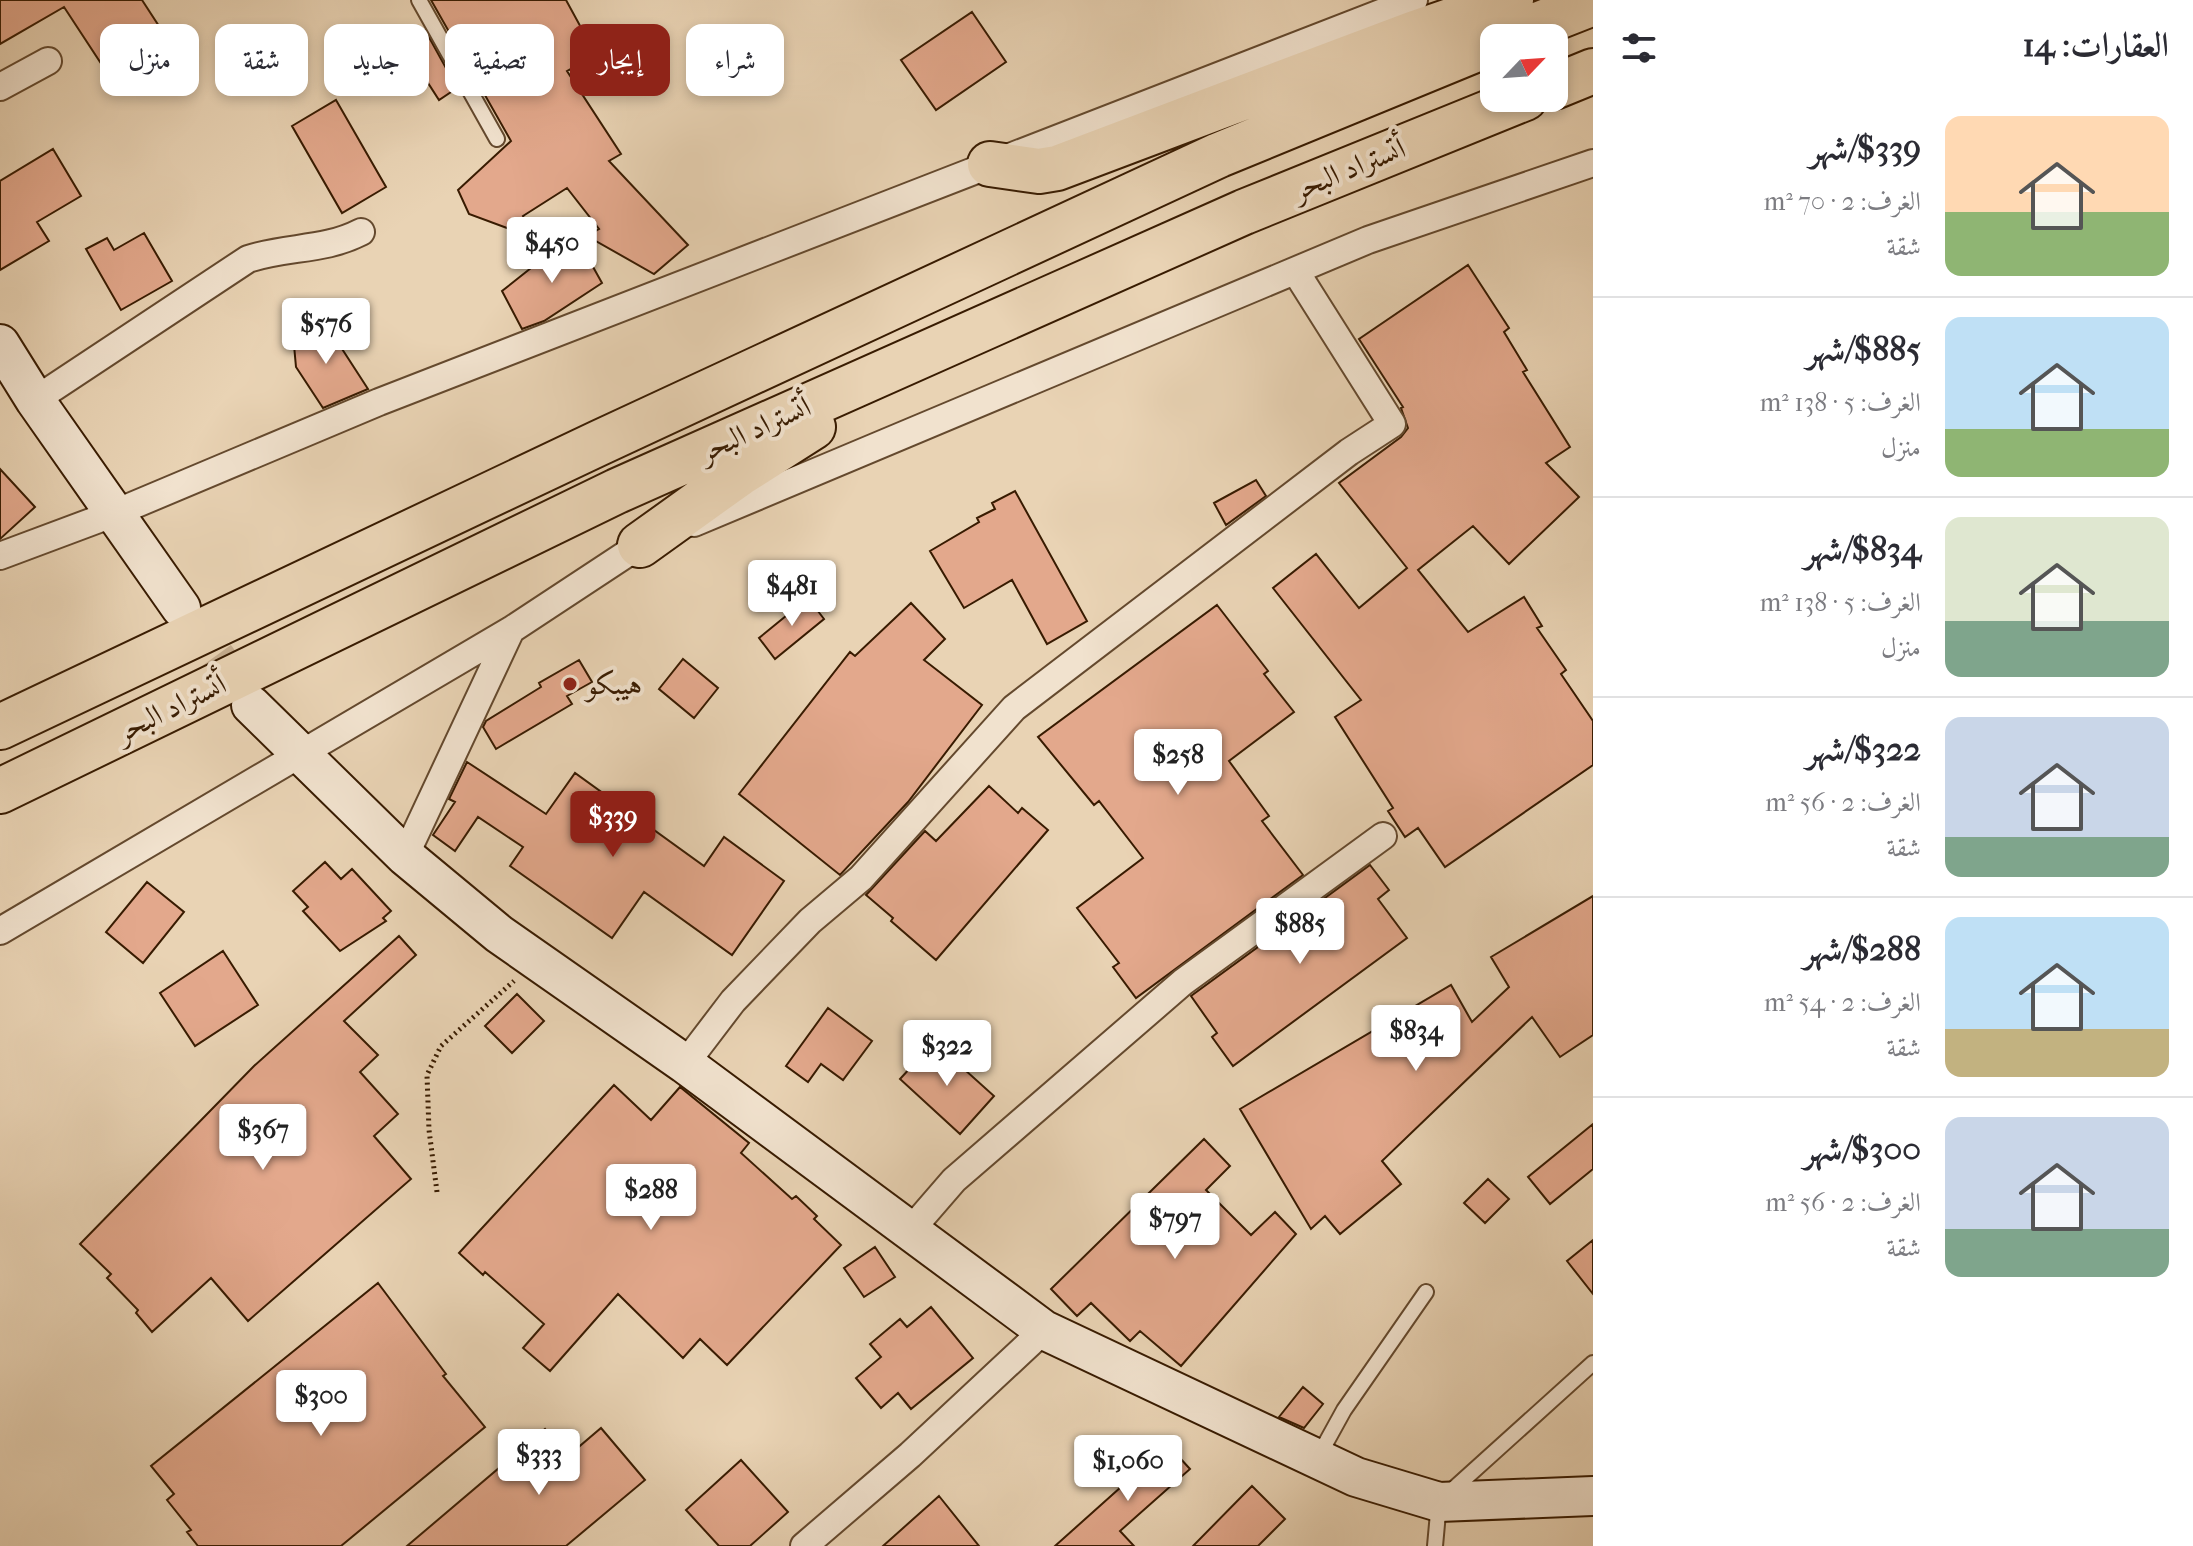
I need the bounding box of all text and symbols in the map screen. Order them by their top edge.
chip: منزل [100,24,199,96]
chip: شقة [215,24,308,96]
chip: جديد [324,24,429,96]
chip: تصفية [445,24,554,96]
chip: إيجار [570,24,670,96]
chip: شراء [686,24,784,96]
north arrow [1480,24,1568,112]
map controls [1480,24,1568,112]
text: العقارات: 14 [2022,25,2169,65]
icon: filters [1617,26,1661,70]
street label: أتستراد البحر [1283,127,1411,210]
text: $339/شهر [1809,128,1921,168]
icon: home [2009,148,2105,244]
text: الغرف: 2 · 70 m² [1764,186,1921,217]
pin: $450 [505,217,599,285]
text: $450 [525,227,579,258]
text: شقة [1887,231,1921,262]
pin: $576 [279,298,373,366]
text: $576 [300,308,352,339]
text: $885/شهر [1806,329,1921,369]
icon: home [2009,349,2105,445]
street label: أتستراد البحر [689,385,817,471]
text: الغرف: 5 · 138 m² [1760,387,1921,418]
text: منزل [1881,432,1921,463]
text: $834/شهر [1804,529,1921,569]
icon: home [2009,549,2105,645]
pin: $481 [745,560,839,628]
text: $481 [766,570,818,601]
text: الغرف: 5 · 138 m² [1760,587,1921,618]
text: منزل [1881,632,1921,663]
street label: أتستراد البحر [105,663,233,752]
place label: هيبكو [583,667,642,703]
marker: هيبكو [561,675,579,693]
pin: $258 [1131,729,1225,797]
text: $322/شهر [1806,729,1921,769]
text: $258 [1152,739,1204,770]
icon: home [2009,749,2105,845]
text: الغرف: 2 · 56 m² [1765,787,1921,818]
pin: $339 [566,791,660,859]
text: $339 [588,801,638,832]
text: شقة [1887,832,1921,863]
pin: $885 [1253,898,1347,966]
text: $885 [1274,908,1326,939]
text: $288/شهر [1803,929,1921,969]
icon: home [2009,949,2105,1045]
text: الغرف: 2 · 54 m² [1764,987,1921,1018]
pin: $834 [1369,1005,1463,1073]
text: $834 [1389,1015,1443,1046]
pin: $322 [900,1020,994,1088]
text: $322 [921,1030,973,1061]
text: شقة [1887,1032,1921,1063]
pin: $367 [216,1104,310,1172]
text: $367 [237,1114,289,1145]
text: $300/شهر [1804,1129,1921,1169]
icon: home [2009,1149,2105,1245]
pin: $288 [604,1164,698,1232]
text: $288 [624,1174,678,1205]
text: الغرف: 2 · 56 m² [1765,1187,1921,1218]
pin: $797 [1128,1193,1222,1261]
text: $797 [1148,1203,1202,1234]
text: شقة [1887,1232,1921,1263]
pin: $300 [274,1370,368,1438]
text: $300 [294,1380,348,1411]
pin: $333 [492,1429,586,1497]
pin: $1,060 [1063,1435,1193,1503]
text: $333 [516,1439,562,1470]
text: $1,060 [1092,1445,1164,1476]

